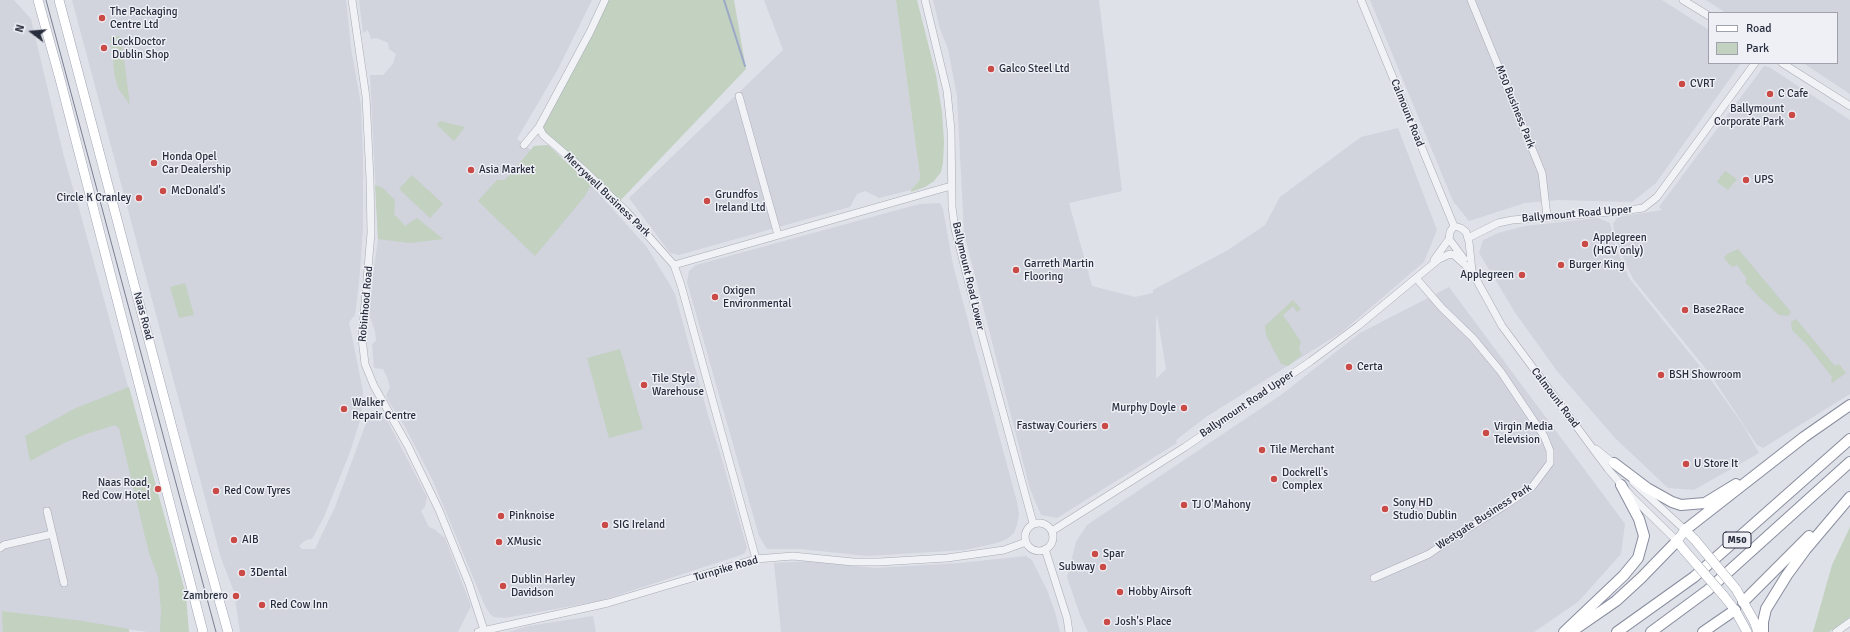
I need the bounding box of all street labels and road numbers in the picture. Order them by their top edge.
street label: M50 Business Park [1492,64,1538,150]
street label: Calmount Road [1387,77,1427,149]
street label: Merrywell Business Park [561,150,653,240]
street label: Ballymount Road Upper [1521,203,1633,225]
street label: Ballymount Road Lower [949,221,987,331]
street label: Robinhood Road [356,265,376,343]
street label: Naas Road [130,290,156,342]
street label: Calmount Road [1528,365,1582,431]
street label: Ballymount Road Upper [1197,368,1297,440]
street label: Westgate Business Park [1434,481,1534,553]
road number: M50 [1723,532,1751,548]
street label: Turnpike Road [692,554,760,584]

